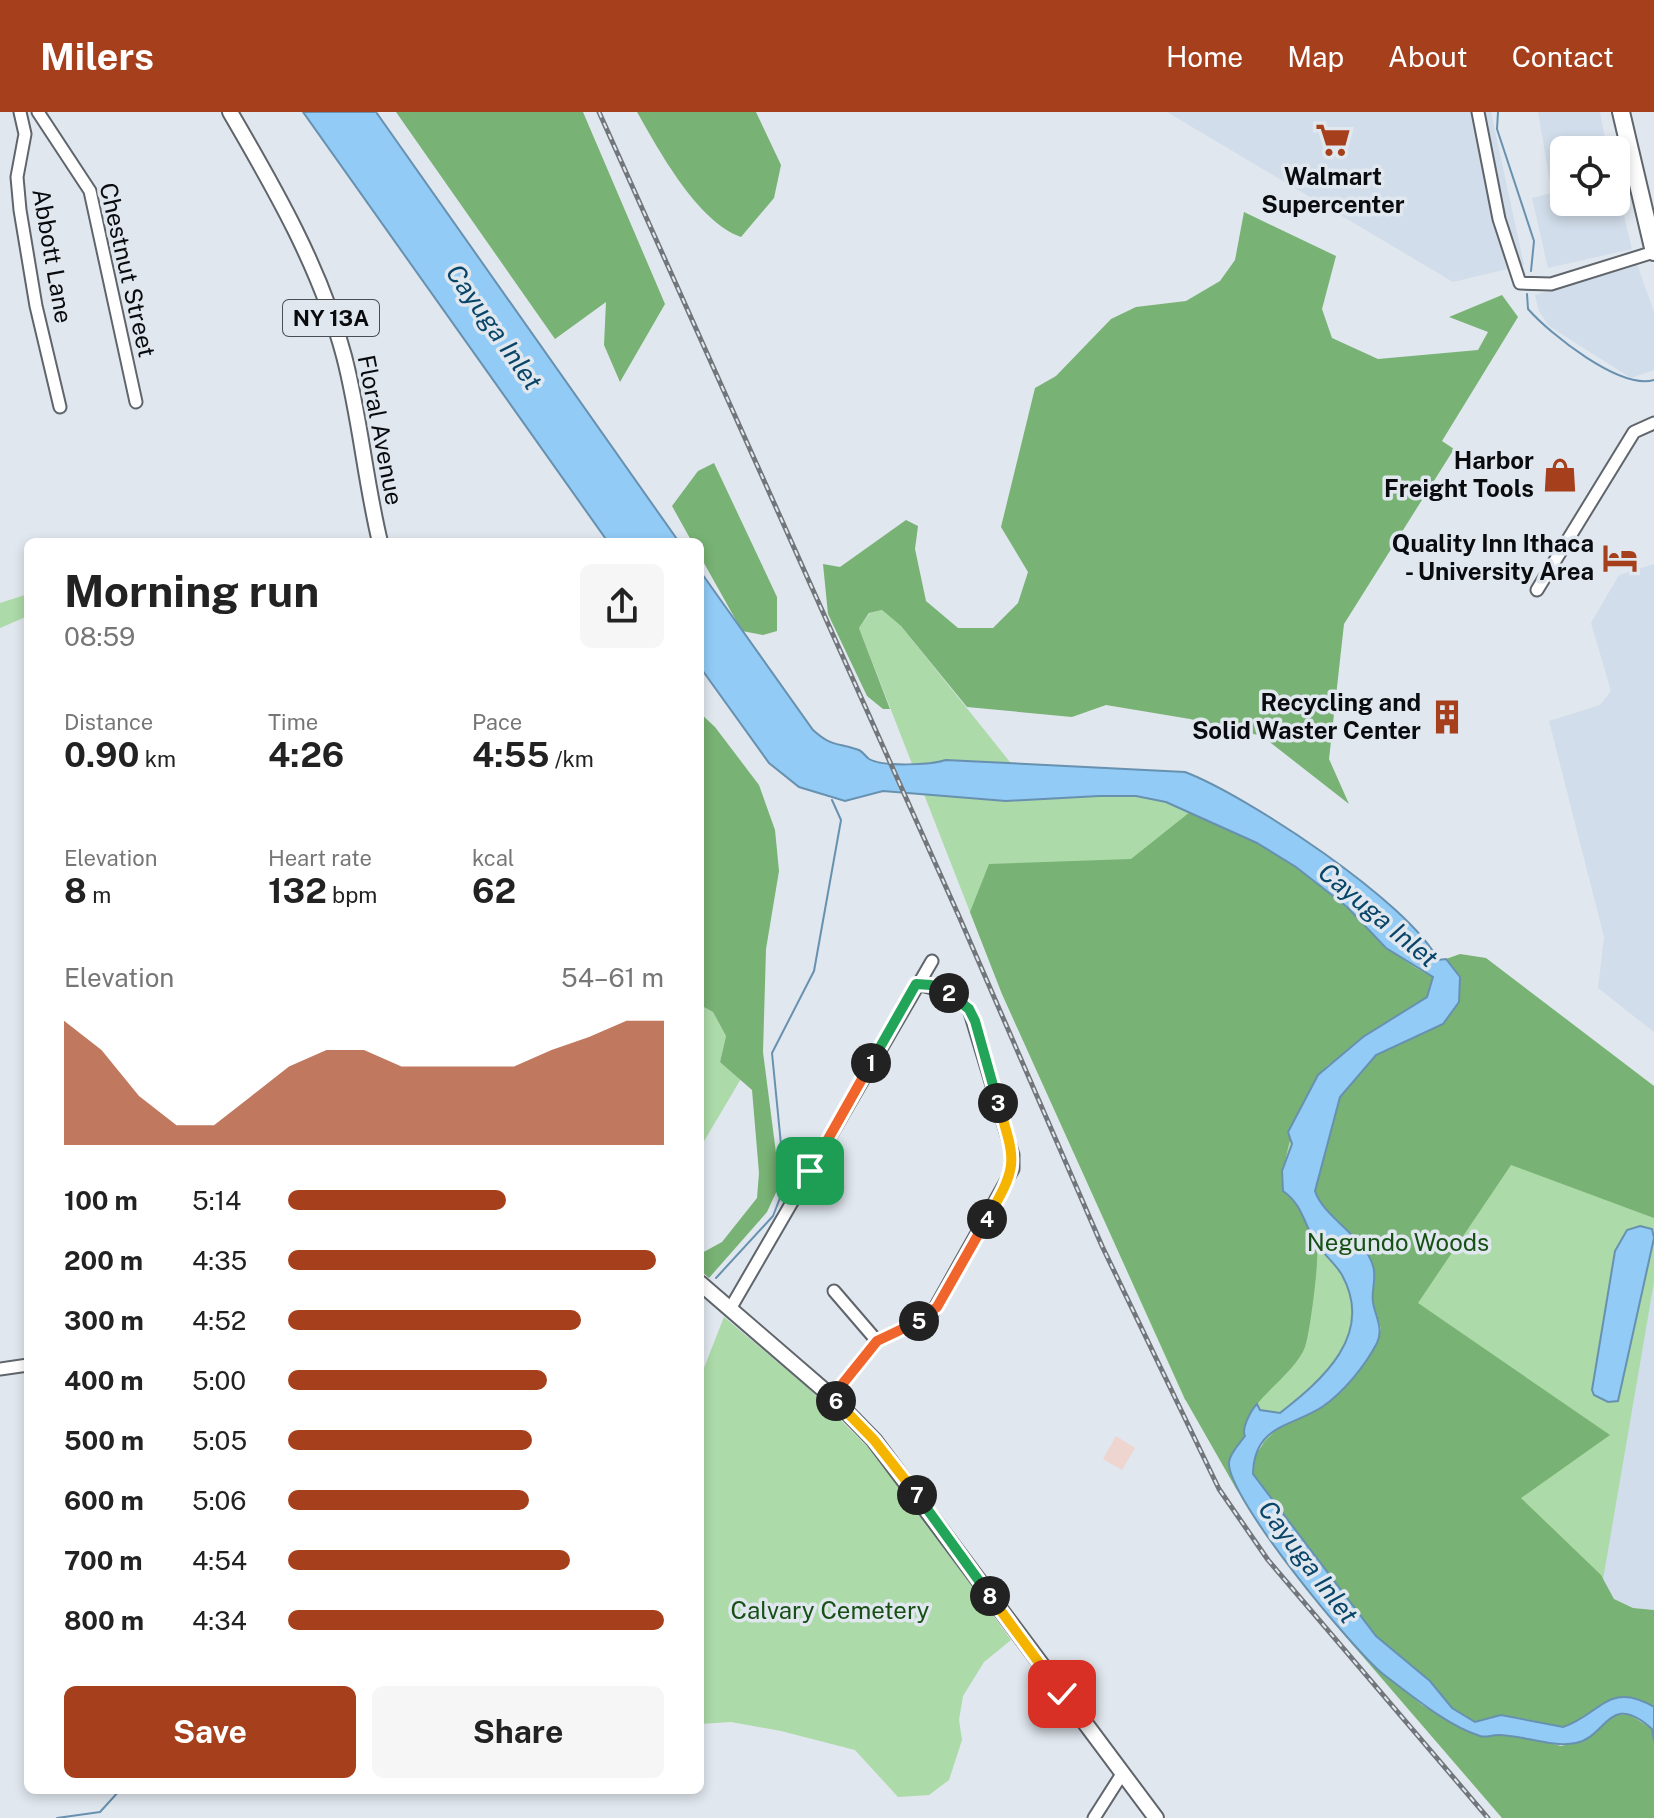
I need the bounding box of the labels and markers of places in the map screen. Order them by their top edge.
supermarket icon: Walmart Supercenter [1314,121,1352,159]
place label: Walmart Supercenter [1261,162,1405,218]
place label: Harbor Freight Tools [1384,446,1534,502]
shop icon: Harbor Freight Tools [1541,456,1579,494]
place label: Quality Inn Ithaca - University Area [1392,529,1594,585]
hotel icon: Quality Inn Ithaca - University Area [1601,539,1639,577]
place label: Recycling and Solid Waster Center [1192,688,1421,744]
building icon: Recycling and Solid Waster Center [1428,698,1466,736]
pin: 2 [929,973,969,1013]
pin: 1 [851,1043,891,1083]
pin: 3 [978,1083,1018,1123]
pin [776,1137,844,1205]
pin: 4 [967,1199,1007,1239]
pin: 5 [899,1301,939,1341]
pin: 6 [816,1381,856,1421]
pin: 7 [897,1475,937,1515]
pin: 8 [970,1576,1010,1616]
pin [1028,1660,1096,1728]

